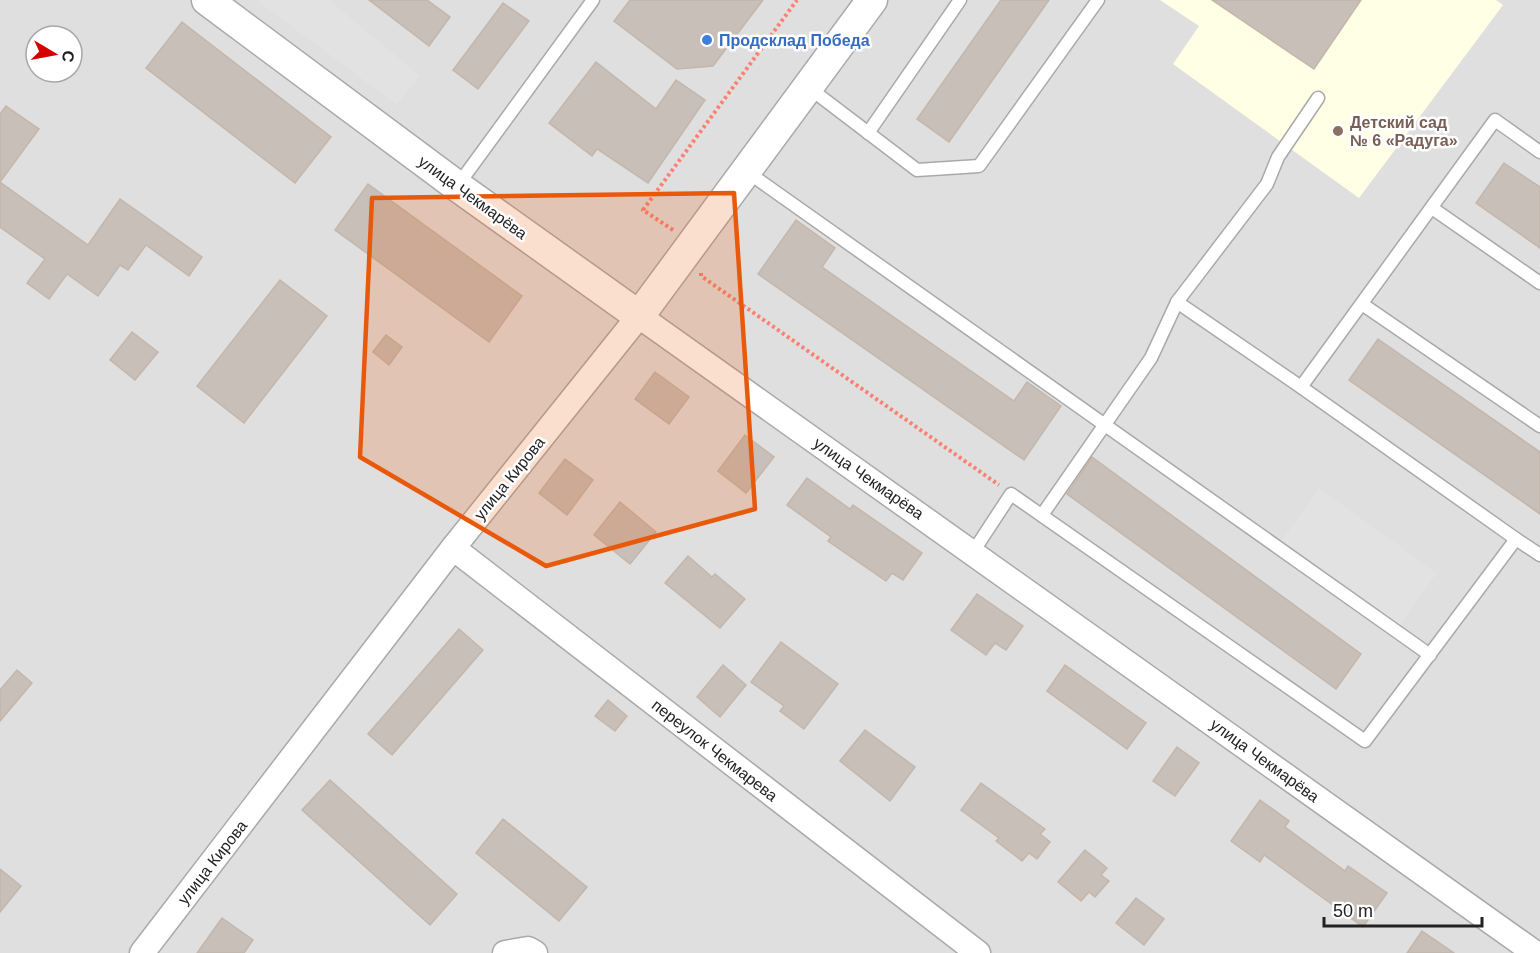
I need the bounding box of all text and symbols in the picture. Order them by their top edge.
north arrow [24,24,84,84]
place label: Продсклад Победа [719,32,870,49]
marker: Продсклад Победа [700,33,714,47]
text: С [59,49,78,64]
place label: Детский сад № 6 «Радуга» [1350,114,1458,149]
marker: Детский сад № 6 «Радуга» [1331,124,1345,138]
street label: улица Чекмарёва [415,152,530,243]
street label: улица Кирова [471,433,548,523]
street label: улица Чекмарёва [811,434,927,523]
street label: переулок Чекмарева [649,696,781,805]
street label: улица Чекмарёва [1207,715,1322,806]
street label: улица Кирова [174,817,250,908]
scale bar [1324,890,1482,928]
text: 50 m [1333,901,1373,921]

